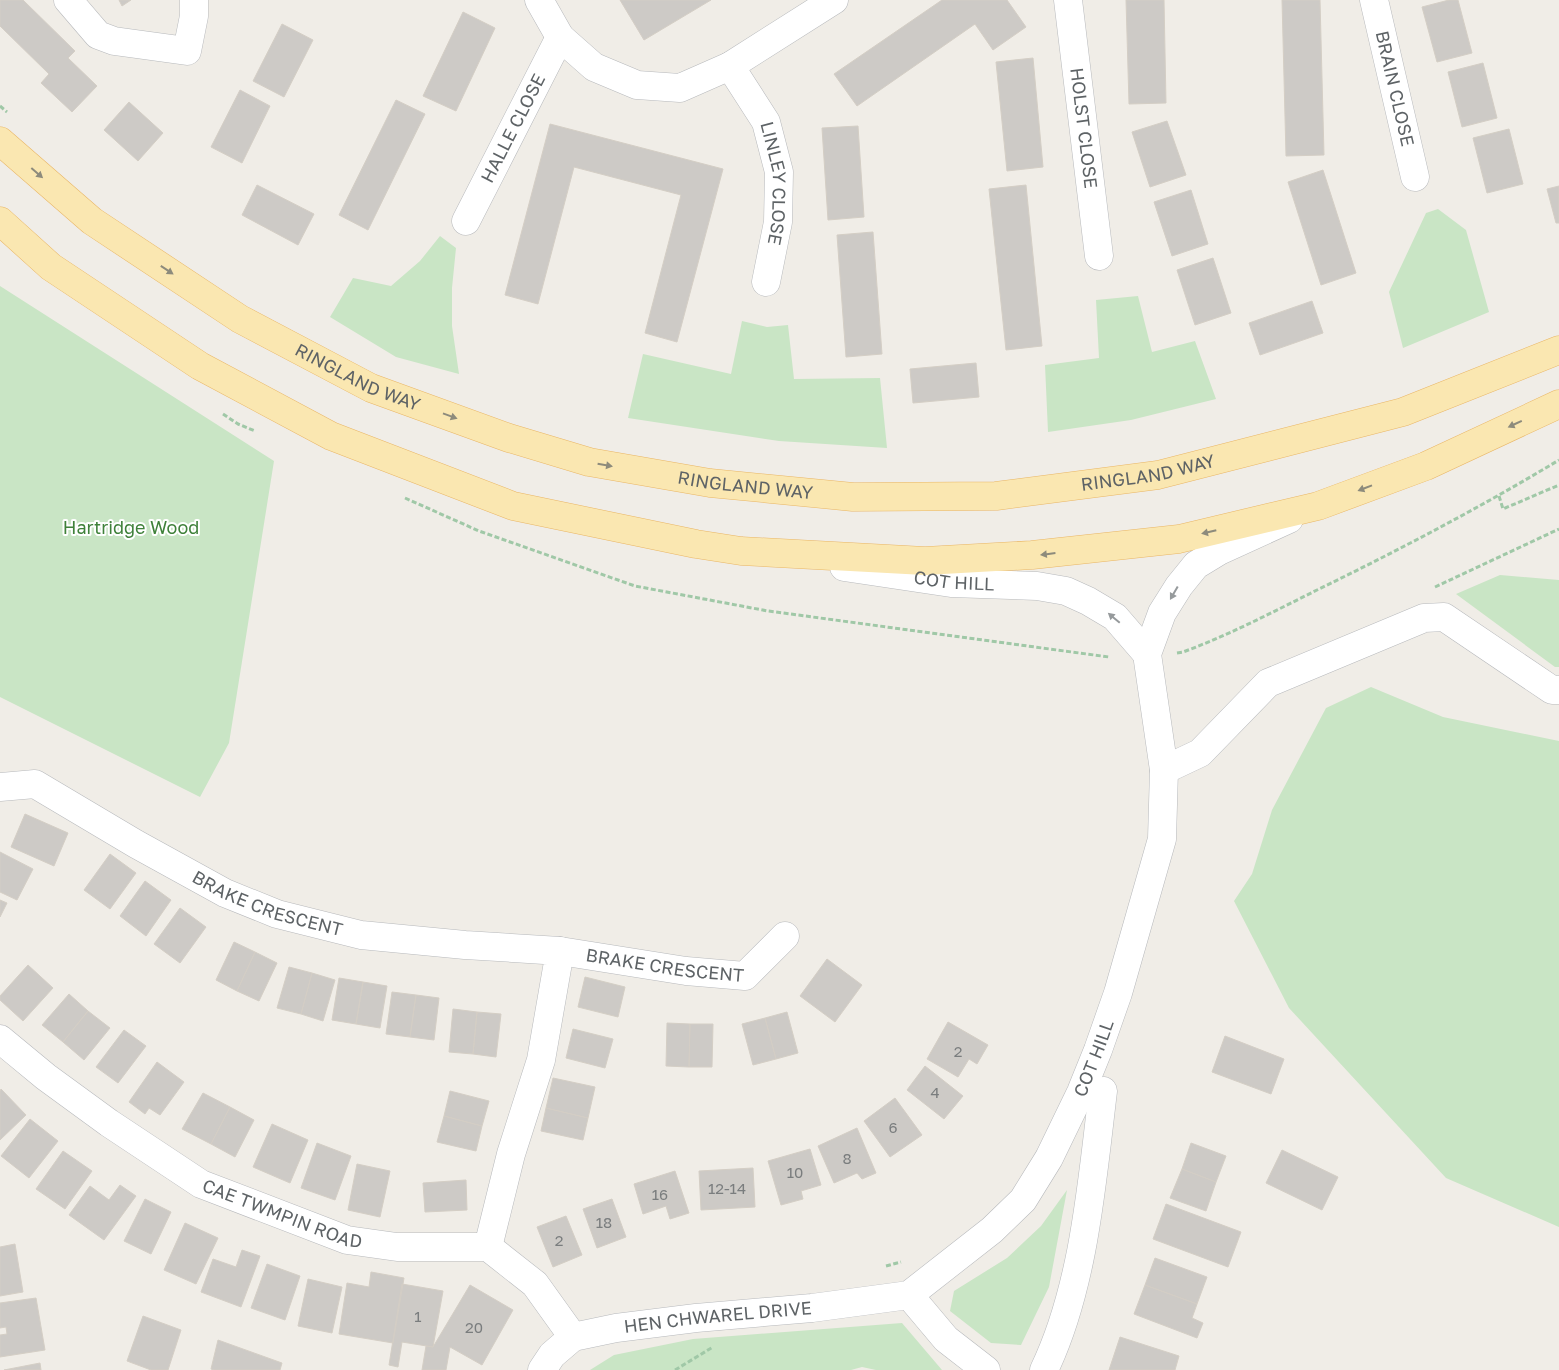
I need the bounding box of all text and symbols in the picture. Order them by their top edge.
street label: BRAIN CLOSE [1371,29,1420,148]
street label: HOLST CLOSE [1066,66,1103,190]
street label: HALLE CLOSE [475,70,549,186]
street label: LINLEY CLOSE [756,119,791,247]
one-way arrow [30,167,42,179]
one-way arrow [160,266,173,275]
street label: RINGLAND WAY [292,338,424,415]
one-way arrow [443,412,458,420]
one-way arrow [1508,421,1522,429]
street label: RINGLAND WAY [1079,449,1217,495]
one-way arrow [597,461,613,469]
street label: RINGLAND WAY [676,466,815,503]
one-way arrow [1358,485,1373,493]
park label: Hartridge Wood [63,516,199,538]
one-way arrow [1201,528,1217,536]
one-way arrow [1040,550,1056,558]
street label: COT HILL [912,566,995,594]
one-way arrow [1170,587,1179,600]
one-way arrow [1108,613,1121,624]
street label: BRAKE CRESCENT [189,865,345,940]
street label: BRAKE CRESCENT [584,943,745,986]
street label: COT HILL [1068,1017,1118,1100]
house number: 2 [954,1042,962,1060]
house number: 4 [930,1083,940,1101]
house number: 6 [888,1118,898,1136]
house number: 8 [842,1149,852,1167]
house number: 10 [787,1163,803,1181]
street label: CAE TWMPIN ROAD [199,1174,364,1252]
house number: 12-14 [708,1179,746,1197]
house number: 16 [652,1185,668,1203]
house number: 18 [596,1213,612,1231]
house number: 2 [555,1231,563,1249]
street label: HEN CHWAREL DRIVE [623,1296,813,1337]
house number: 1 [414,1307,422,1325]
house number: 20 [465,1318,483,1336]

